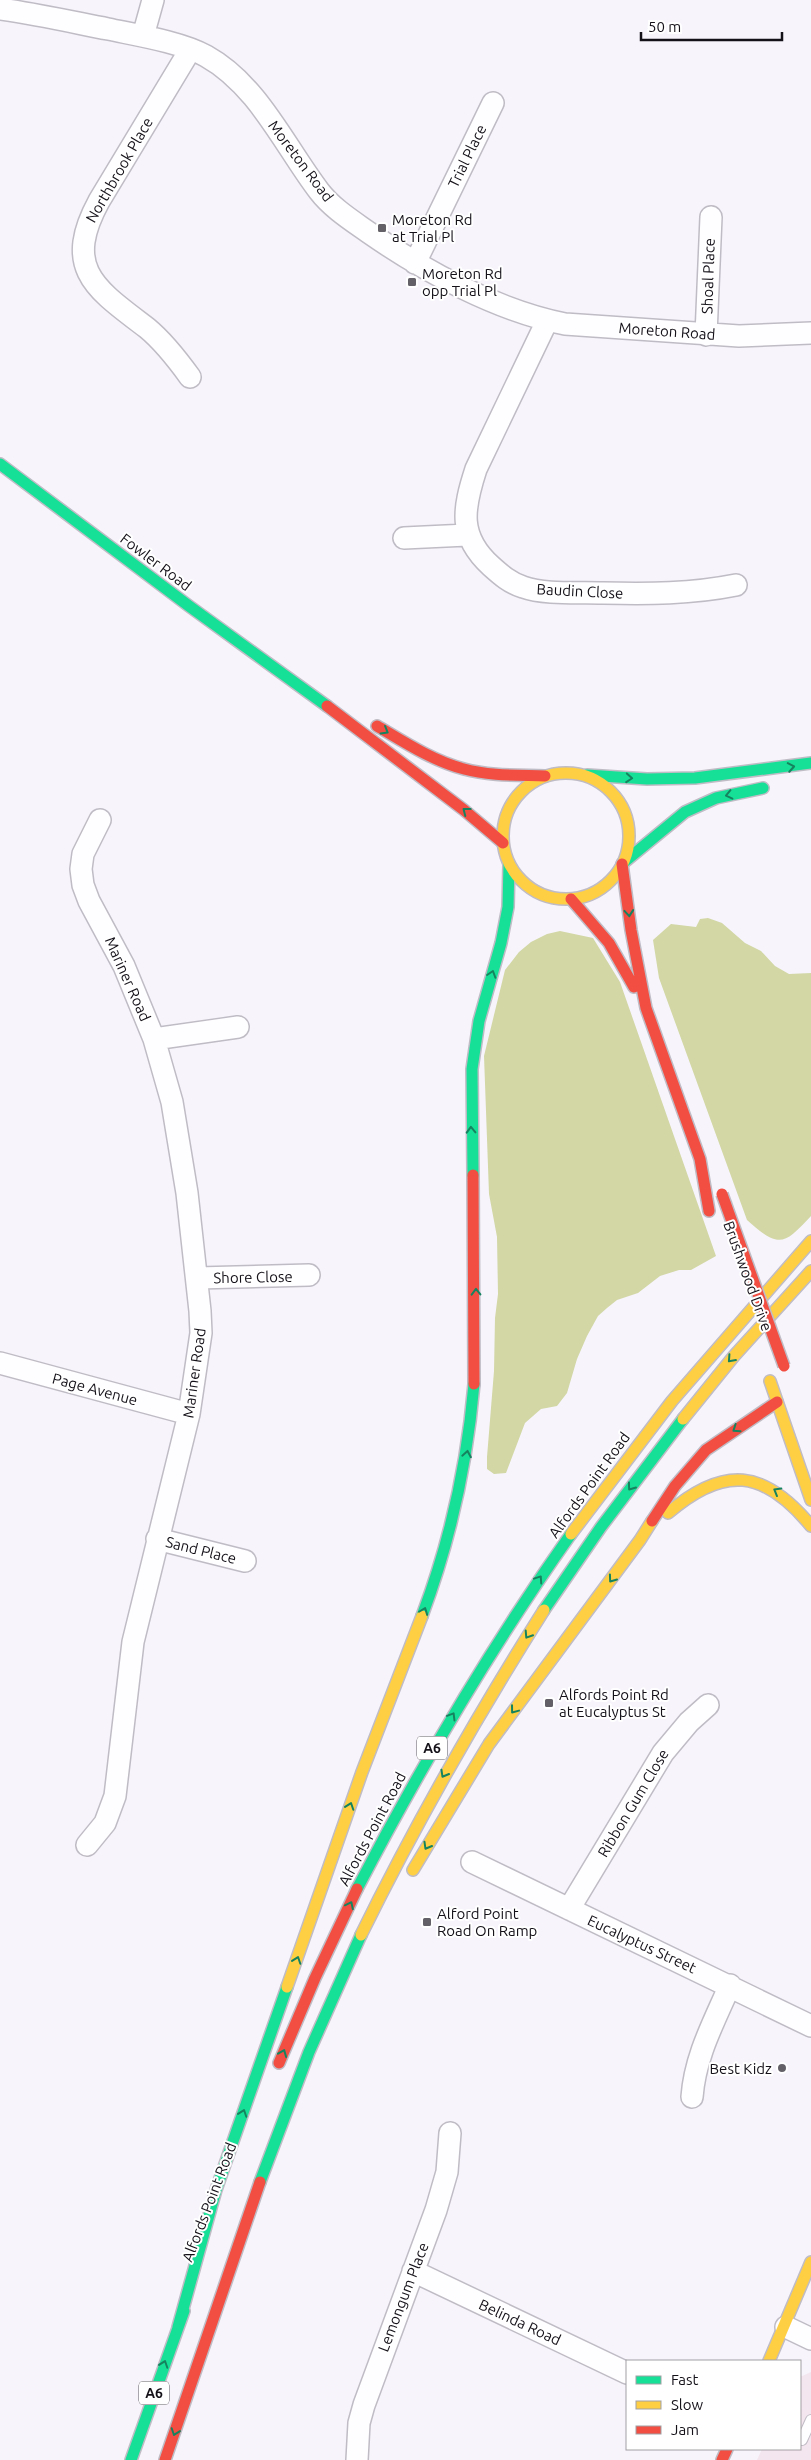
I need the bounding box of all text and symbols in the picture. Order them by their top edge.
scale bar [641,10,782,42]
text: 50 m [648,18,681,35]
street label: Northbrook Place [82,114,156,226]
street label: Moreton Road [265,117,337,205]
street label: Trial Place [444,122,490,190]
place label: Moreton Rd at Trial Pl [392,211,473,245]
marker: Moreton Rd at Trial Pl [376,222,388,234]
street label: Shoal Place [698,238,718,314]
place label: Moreton Rd opp Trial Pl [422,265,503,299]
marker: Moreton Rd opp Trial Pl [406,276,418,288]
street label: Moreton Road [618,319,716,343]
street label: Fowler Road [117,530,195,594]
street label: Baudin Close [536,580,624,602]
one-way arrow [380,724,389,734]
one-way arrow [787,762,795,772]
one-way arrow [626,772,634,783]
one-way arrow [724,789,733,800]
one-way arrow [463,809,472,817]
one-way arrow [623,909,634,917]
street label: Mariner Road [102,934,154,1024]
one-way arrow [486,971,496,979]
one-way arrow [466,1126,476,1134]
street label: Brushwood Drive [720,1219,776,1333]
street label: Shore Close [213,1268,293,1286]
one-way arrow [470,1288,481,1296]
street label: Mariner Road [179,1327,209,1419]
one-way arrow [728,1354,737,1363]
street label: Page Avenue [51,1369,139,1409]
one-way arrow [733,1422,742,1432]
street label: Alfords Point Road [545,1429,633,1541]
one-way arrow [461,1450,471,1459]
one-way arrow [628,1481,636,1490]
one-way arrow [774,1488,783,1498]
street label: Sand Place [164,1533,238,1567]
one-way arrow [609,1573,617,1582]
one-way arrow [533,1575,542,1585]
one-way arrow [418,1607,428,1616]
one-way arrow [525,1629,534,1638]
place label: Alfords Point Rd at Eucalyptus St [559,1686,669,1720]
marker: Alfords Point Rd at Eucalyptus St [543,1697,555,1709]
one-way arrow [512,1704,520,1713]
one-way arrow [445,1712,455,1721]
road number: A6 [417,1736,447,1760]
street label: Ribbon Gum Close [594,1746,672,1860]
street label: Alfords Point Road [335,1769,409,1889]
one-way arrow [441,1769,451,1778]
one-way arrow [344,1803,354,1811]
one-way arrow [423,1841,433,1850]
one-way arrow [343,1901,354,1910]
place label: Alford Point Road On Ramp [437,1905,537,1939]
street label: Eucalyptus Street [585,1911,699,1977]
marker: Alford Point Road On Ramp [421,1916,433,1928]
one-way arrow [291,1956,301,1964]
one-way arrow [276,2049,287,2058]
place label: Best Kidz [710,2060,772,2077]
marker: Best Kidz [776,2062,788,2074]
one-way arrow [237,2109,247,2118]
street label: Alfords Point Road [178,2140,240,2264]
street label: Lemongum Place [374,2240,432,2354]
street label: Belinda Road [476,2296,564,2348]
legend [626,2360,801,2450]
one-way arrow [158,2361,168,2369]
text: Fast [671,2371,699,2388]
road number: A6 [139,2382,169,2404]
text: Slow [671,2396,704,2413]
text: Jam [671,2421,699,2438]
one-way arrow [171,2427,181,2436]

